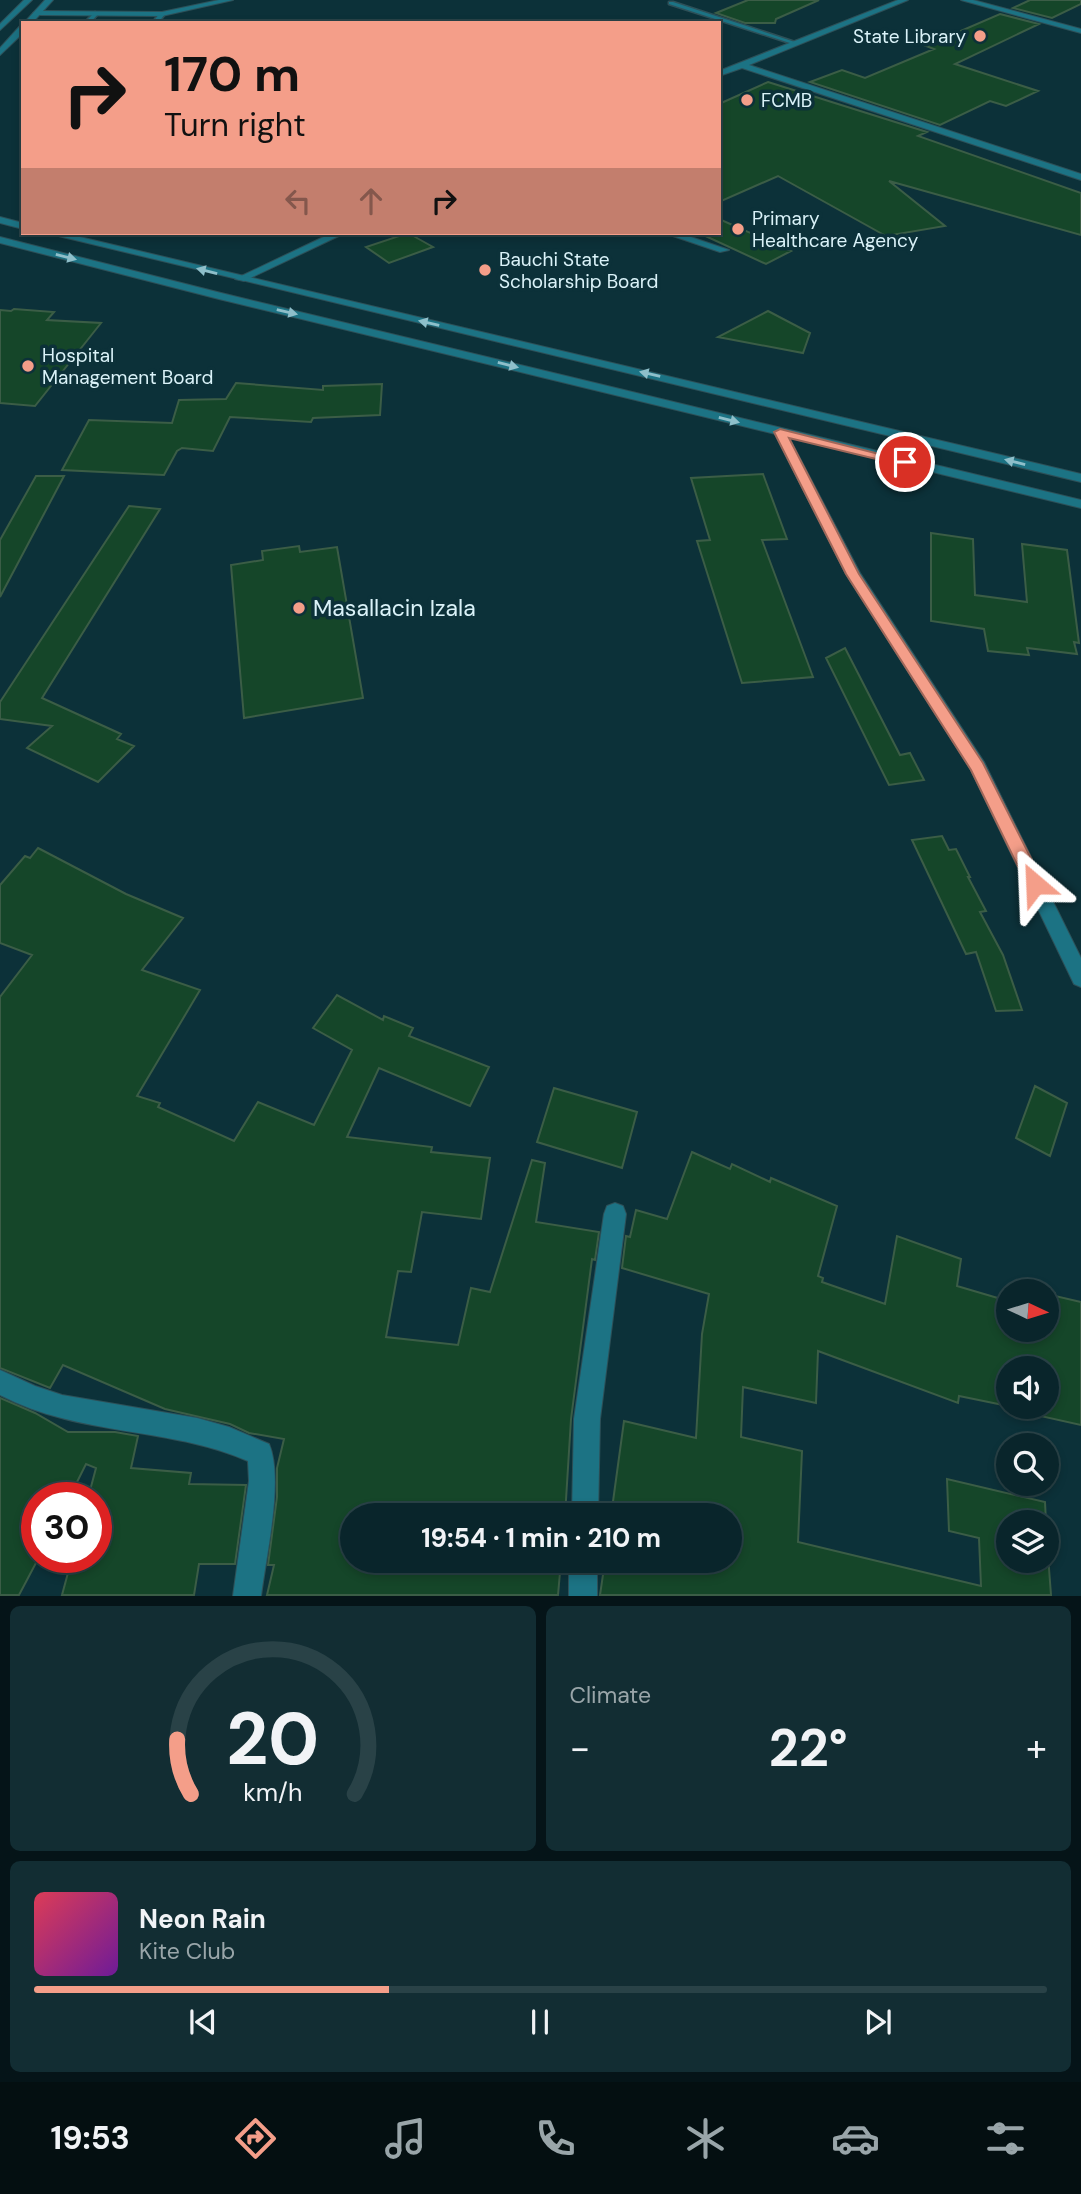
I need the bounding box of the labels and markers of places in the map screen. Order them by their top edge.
place label: State Library [853,24,966,49]
marker: State Library [972,28,988,44]
place label: FCMB [761,88,812,113]
marker: FCMB [739,92,755,108]
place label: Primary Healthcare Agency [752,206,919,253]
marker: Primary Healthcare Agency [730,221,746,237]
place label: Bauchi State Scholarship Board [499,247,658,294]
marker: Bauchi State Scholarship Board [477,262,493,278]
place label: Hospital Management Board [42,343,213,390]
marker: Hospital Management Board [20,358,36,374]
pin [875,432,935,492]
place label: Masallacin Izala [313,593,476,623]
marker: Masallacin Izala [291,600,307,616]

